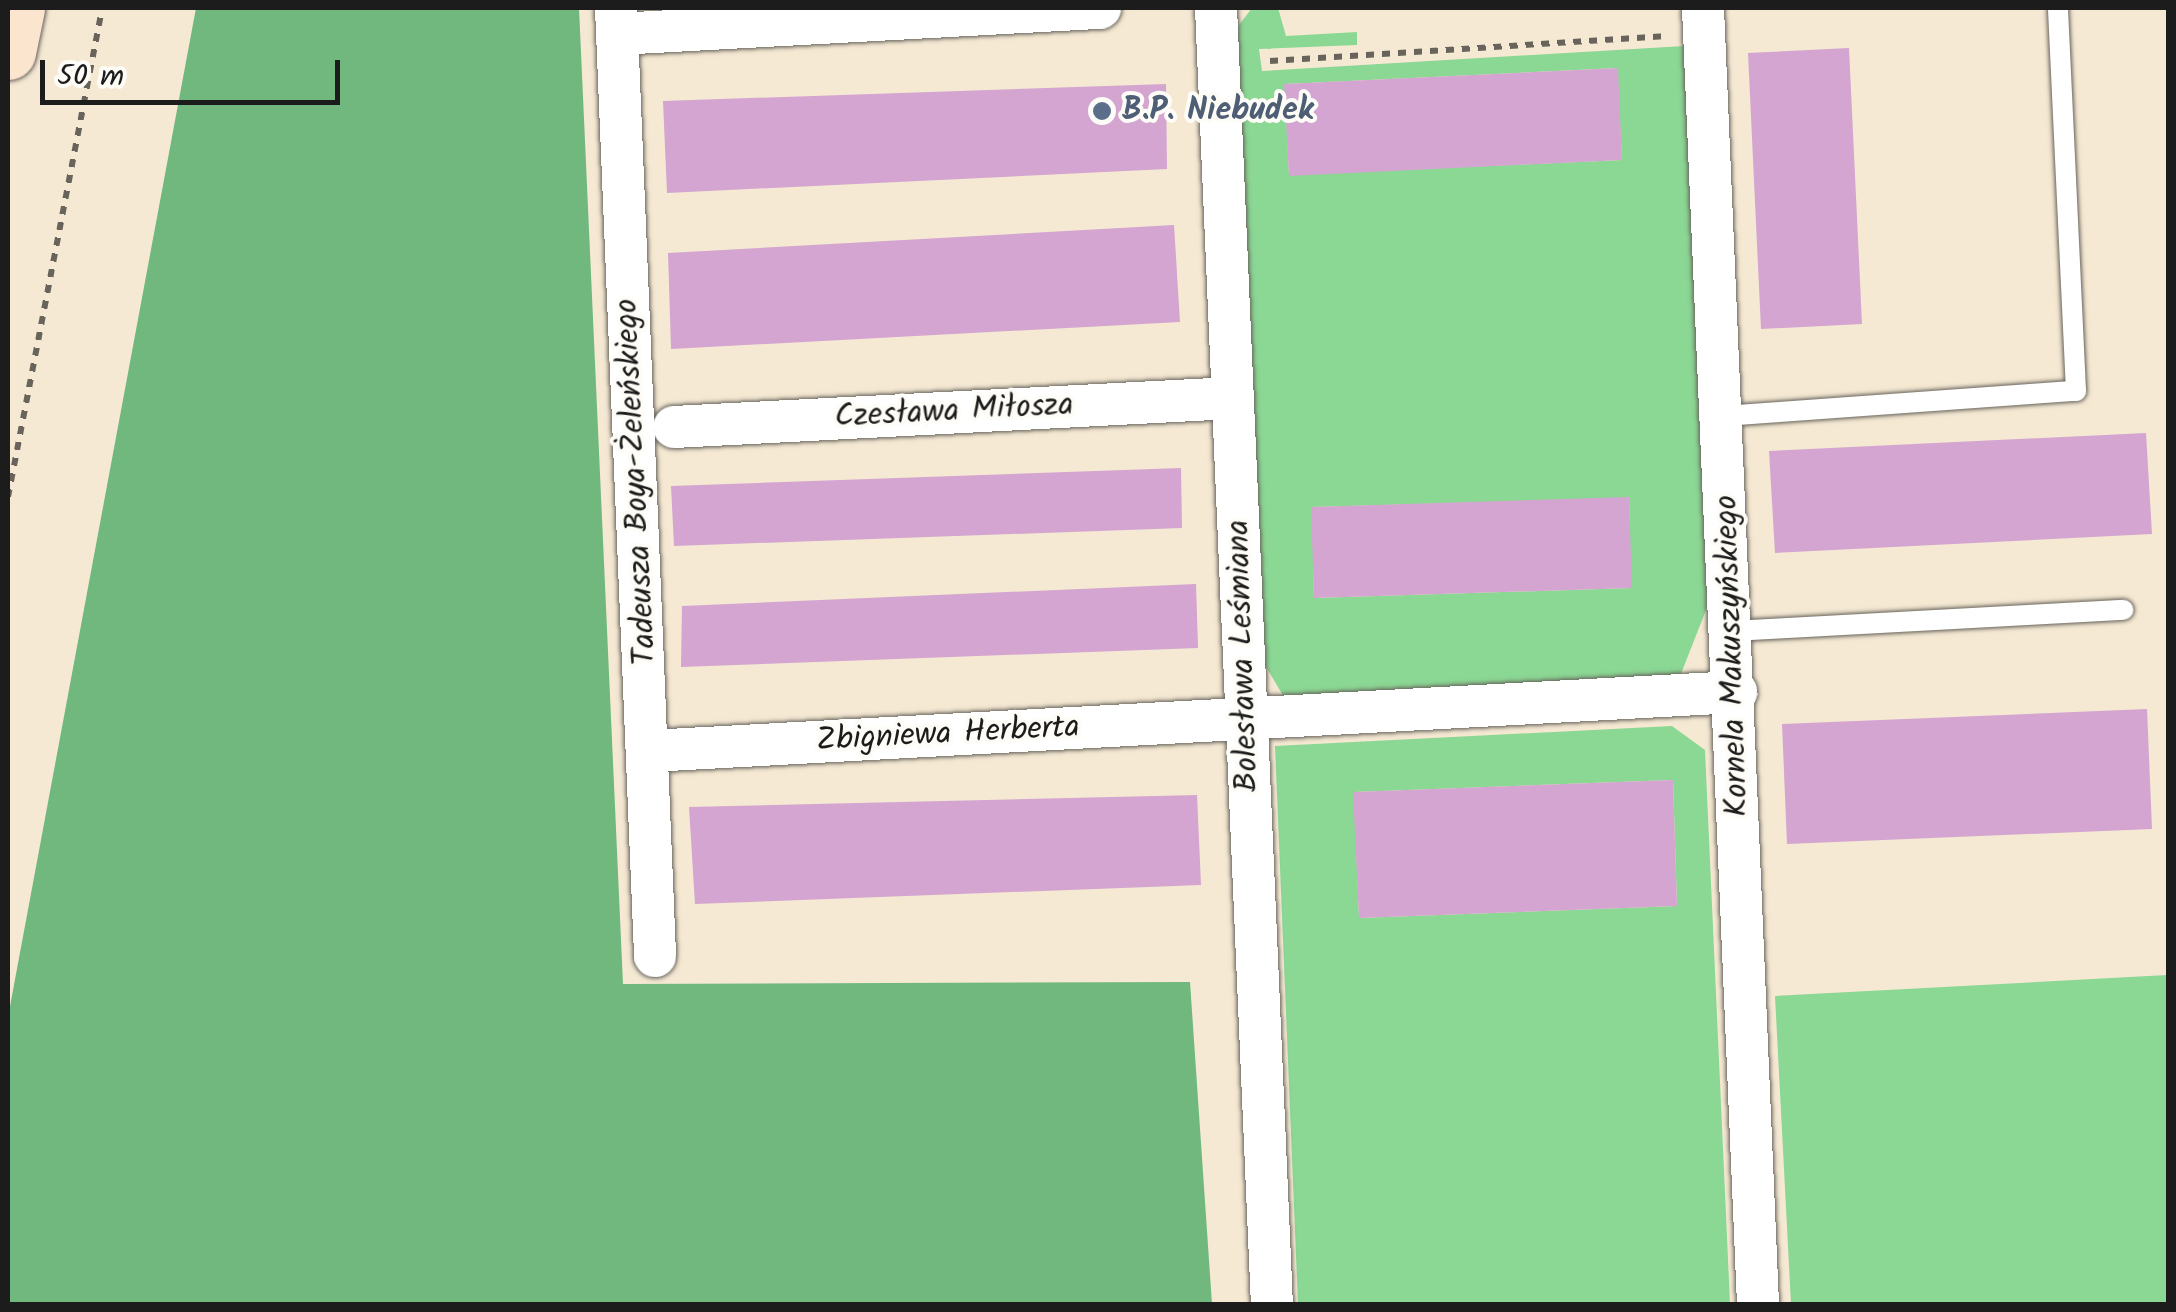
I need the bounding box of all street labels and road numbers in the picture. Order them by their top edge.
street label: Tadeusza Boya-Żeleńskiego [608,298,666,666]
street label: Czesława Miłosza [834,387,1074,437]
street label: Kornela Makuszyńskiego [1708,494,1758,818]
street label: Bolesława Leśmiana [1220,519,1268,793]
street label: Zbigniewa Herberta [815,709,1081,761]

